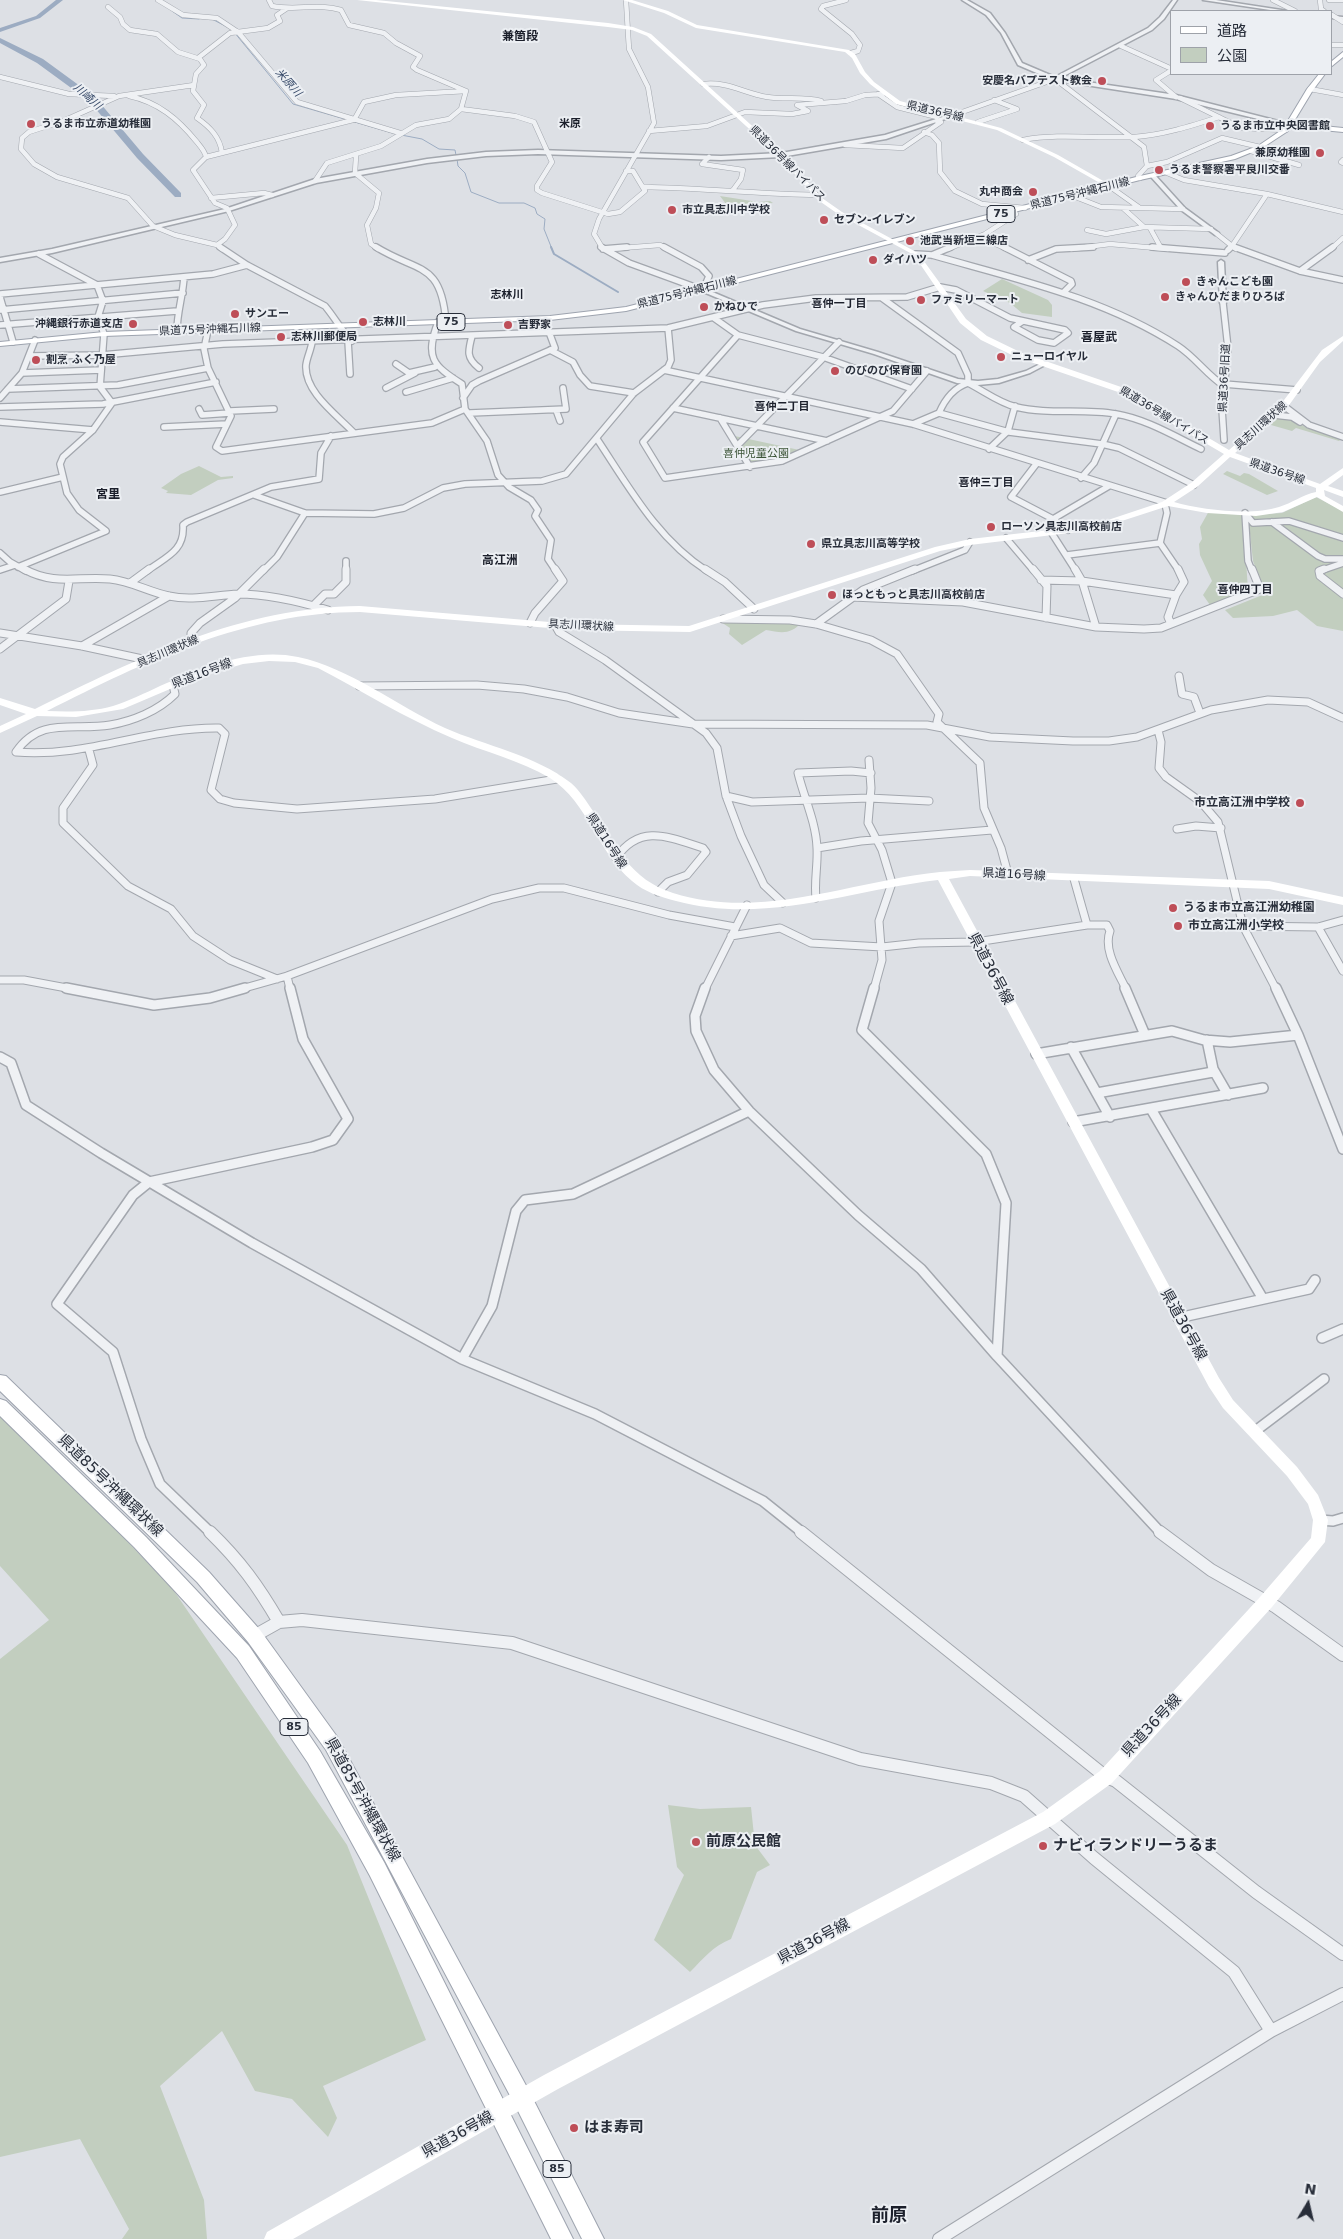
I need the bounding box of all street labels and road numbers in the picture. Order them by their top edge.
street label: 県道36号線 [905,99,965,125]
street label: 県道36号線バイパス [746,123,828,205]
street label: 県道75号沖縄石川線 [1029,175,1131,213]
road number: 75 [987,205,1015,222]
street label: 県道75号沖縄石川線 [636,274,738,312]
road number: 75 [437,314,465,331]
street label: 県道75号沖縄石川線 [159,322,261,338]
street label: 県道36号旧道 [1217,343,1233,413]
street label: 県道36号線バイパス [1117,384,1211,448]
street label: 具志川環状線 [1232,399,1290,453]
street label: 県道36号線 [1247,456,1307,488]
street label: 具志川環状線 [548,618,614,634]
street label: 具志川環状線 [135,633,201,671]
street label: 県道16号線 [170,656,234,692]
street label: 県道16号線 [583,811,629,871]
street label: 県道16号線 [982,866,1046,884]
street label: 県道36号線 [963,930,1017,1008]
street label: 県道36号線 [1156,1286,1210,1364]
street label: 県道85号沖縄環状線 [54,1431,166,1541]
street label: 県道36号線 [1118,1691,1186,1761]
road number: 85 [280,1718,308,1735]
street label: 県道85号沖縄環状線 [320,1735,404,1865]
street label: 県道36号線 [775,1915,853,1969]
street label: 県道36号線 [419,2108,497,2162]
road number: 85 [543,2160,571,2178]

